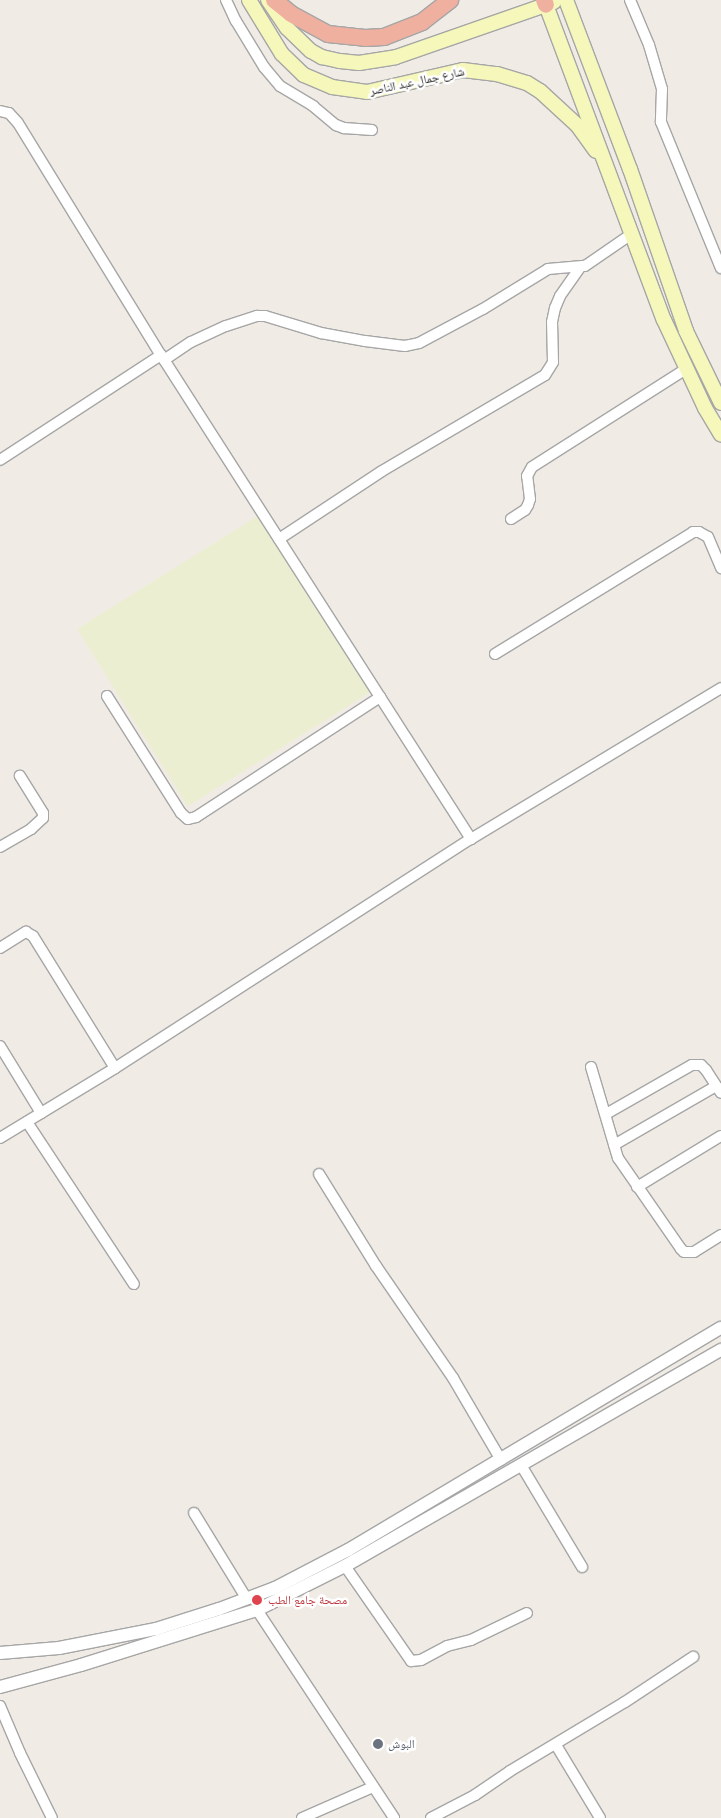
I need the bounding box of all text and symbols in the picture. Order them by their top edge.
street label: شارع جمال عبد الناصر [368,64,466,98]
marker: مصحة جامع الطب [250,1593,264,1607]
place label: مصحة جامع الطب [268,1593,347,1607]
place label: البوش [388,1737,415,1751]
marker: البوش [372,1738,384,1750]

